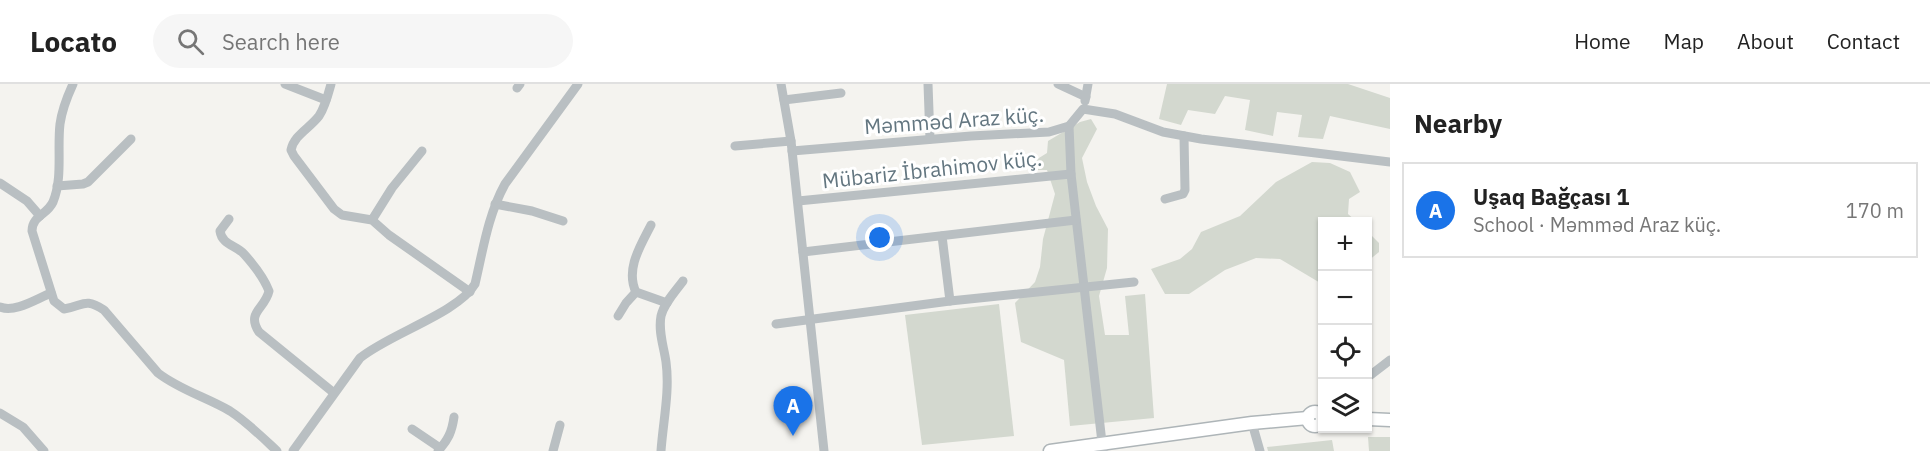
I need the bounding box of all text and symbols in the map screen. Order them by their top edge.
search box [153,14,573,68]
text: Locato [30,23,117,60]
icon: search [174,25,207,58]
text: Search here [222,27,340,56]
text: Home [1574,27,1631,55]
text: Map [1664,27,1704,55]
text: About [1737,27,1794,55]
text: Contact [1827,27,1900,55]
street label: Məmməd Araz küç. [863,100,1045,140]
text: Nearby [1414,106,1502,140]
street label: Mübariz İbrahimov küç. [821,144,1043,194]
text: Uşaq Bağçası 1 [1473,182,1630,211]
text: A [1429,197,1442,224]
text: 170 m [1846,197,1904,224]
text: School · Məmməd Araz küç. [1473,211,1721,238]
map controls [1318,217,1372,433]
button: + [1318,217,1372,271]
your location [865,223,894,252]
button: − [1318,271,1372,325]
button: locate [1318,325,1372,379]
button: layers [1318,379,1372,433]
pin: A [774,386,812,436]

